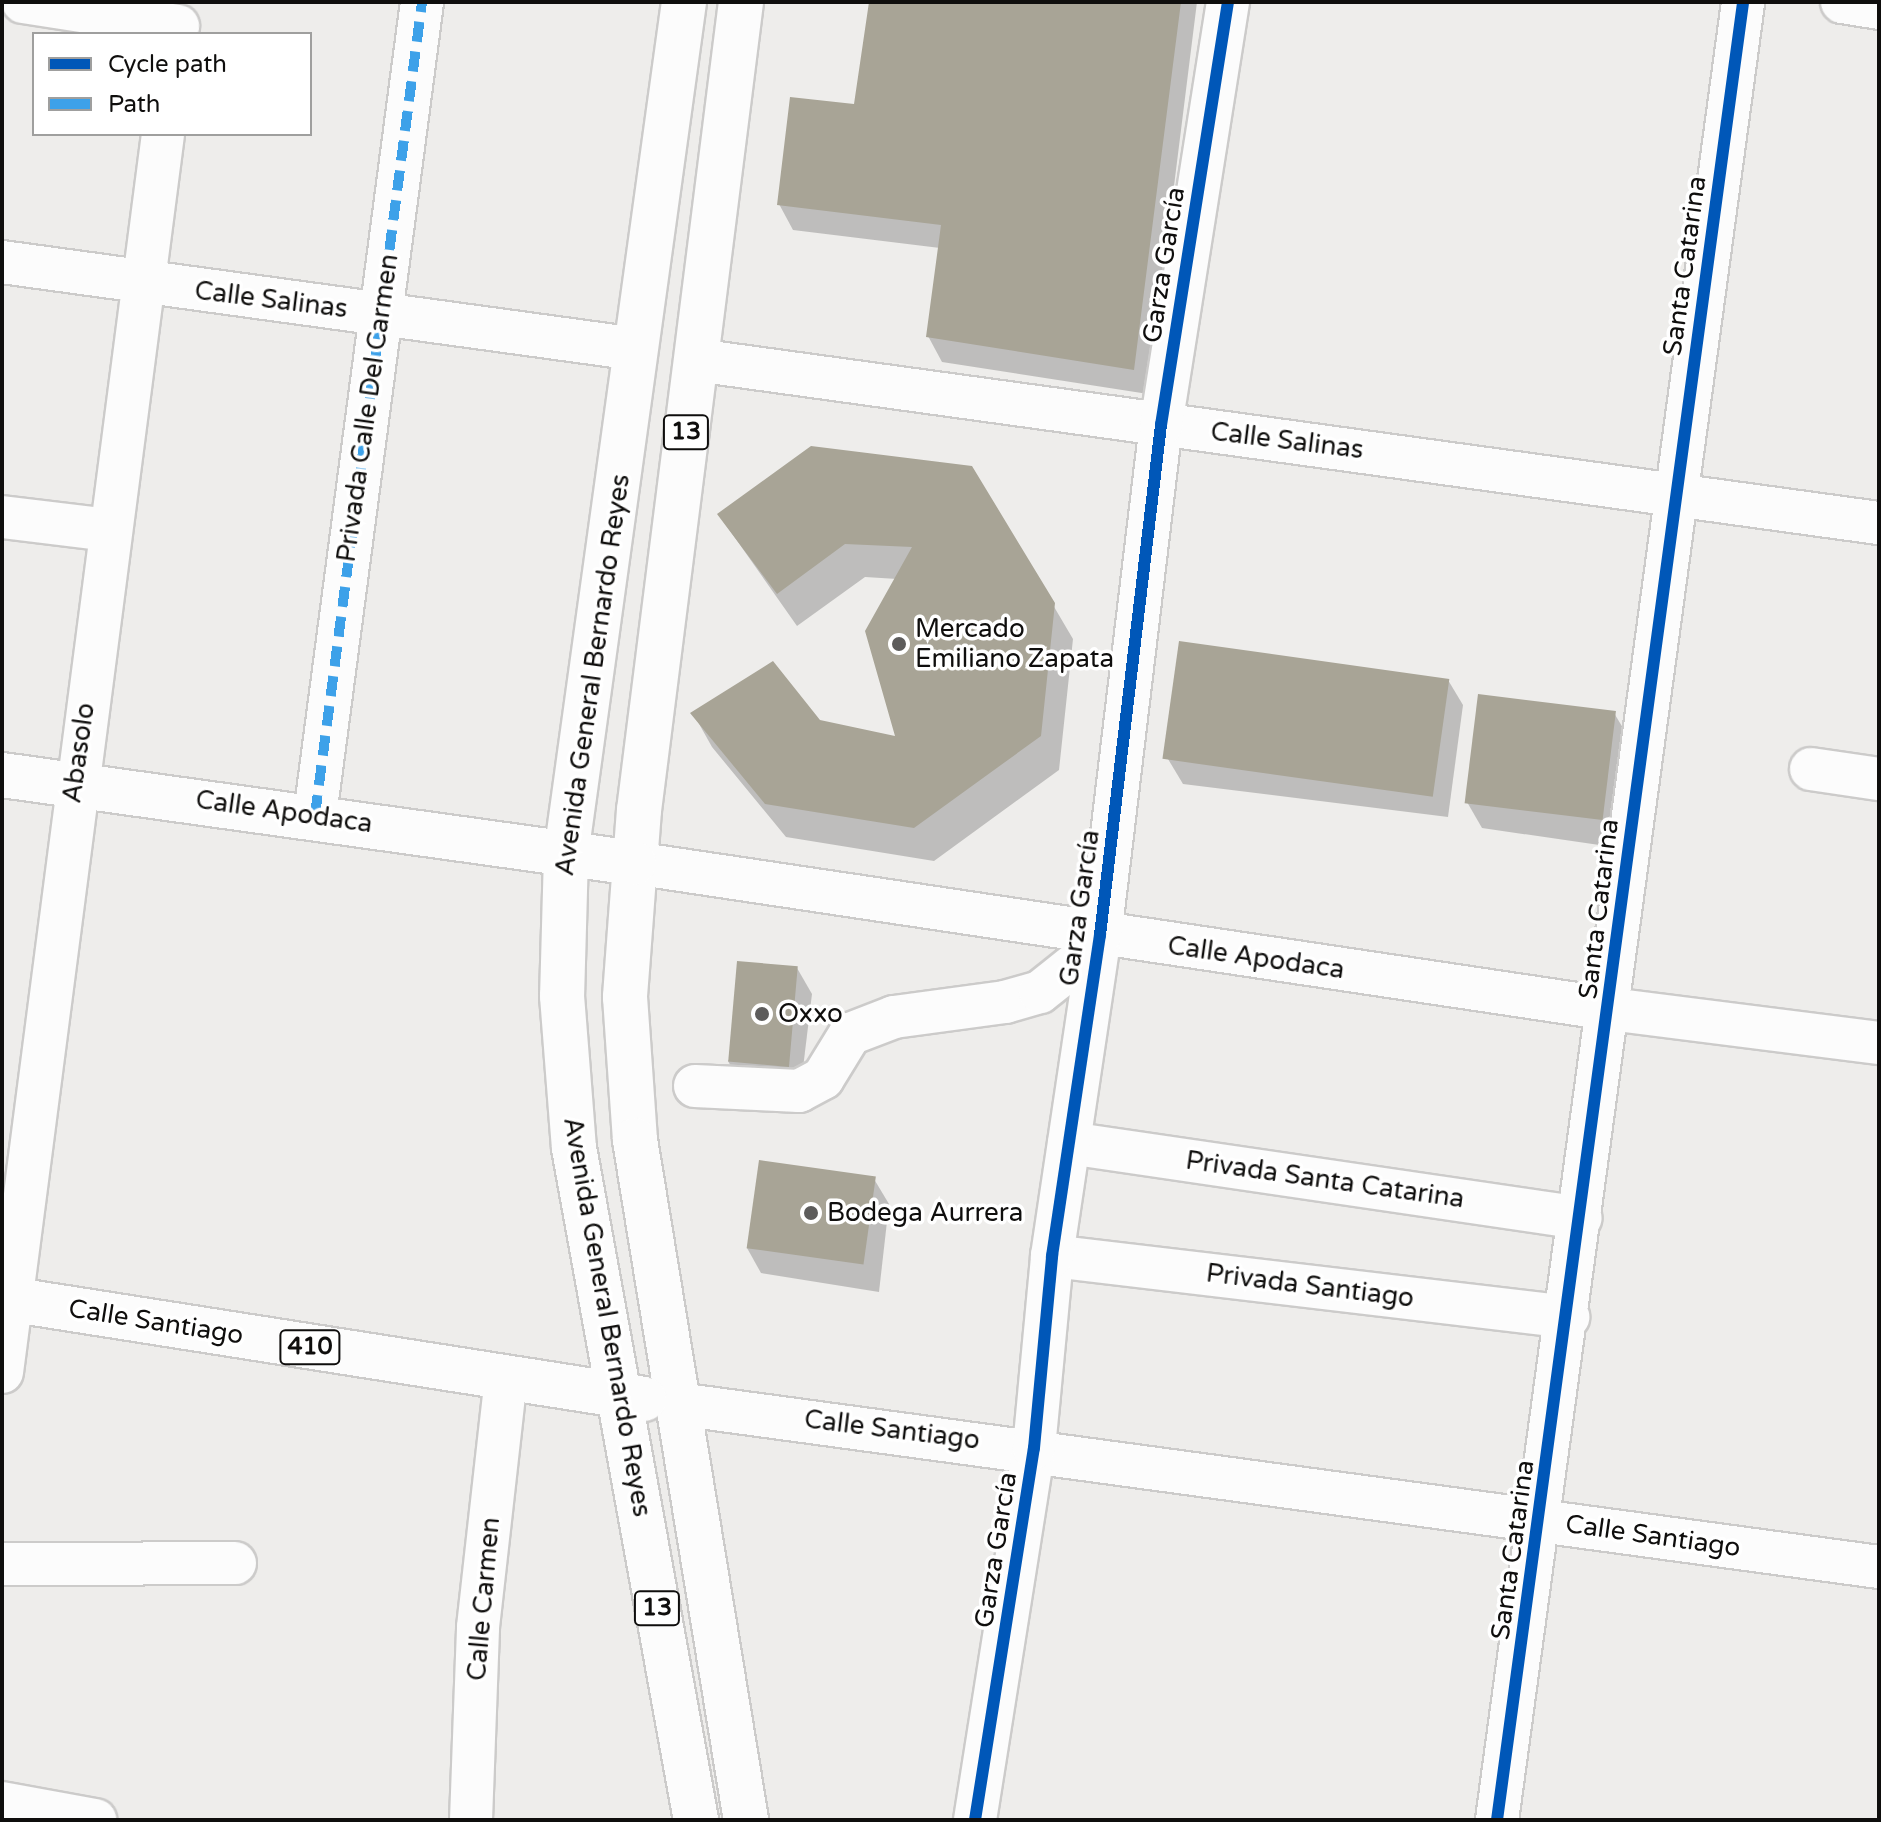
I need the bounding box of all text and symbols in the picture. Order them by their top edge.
legend [32,32,312,136]
text: Cycle path [108,50,227,79]
text: Path [108,90,161,119]
street label: Santa Catarina [1657,174,1713,358]
street label: Garza García [1136,185,1192,345]
street label: Privada Calle Del Carmen [331,252,405,564]
street label: Calle Salinas [193,275,349,325]
road number: 13 [662,412,710,452]
street label: Calle Salinas [1209,416,1365,466]
street label: Avenida General Bernardo Reyes [549,472,637,878]
place label: Mercado Emiliano Zapata [915,613,1114,674]
marker: Mercado Emiliano Zapata [890,635,908,653]
street label: Abasolo [57,701,101,805]
street label: Calle Apodaca [194,784,374,840]
street label: Santa Catarina [1572,817,1626,1001]
street label: Garza García [1054,828,1106,988]
street label: Calle Apodaca [1166,930,1346,986]
place label: Oxxo [778,998,843,1030]
marker: Oxxo [753,1005,771,1023]
street label: Avenida General Bernardo Reyes [556,1115,658,1519]
street label: Privada Santa Catarina [1184,1145,1466,1215]
place label: Bodega Aurrera [827,1197,1023,1229]
marker: Bodega Aurrera [802,1204,820,1222]
street label: Privada Santiago [1204,1258,1416,1314]
street label: Calle Santiago [66,1293,246,1351]
road number: 410 [278,1327,342,1367]
street label: Calle Santiago [803,1404,981,1456]
street label: Santa Catarina [1485,1458,1541,1642]
street label: Garza García [968,1470,1024,1630]
street label: Calle Santiago [1563,1508,1743,1564]
street label: Calle Carmen [461,1516,507,1682]
road number: 13 [633,1588,681,1628]

